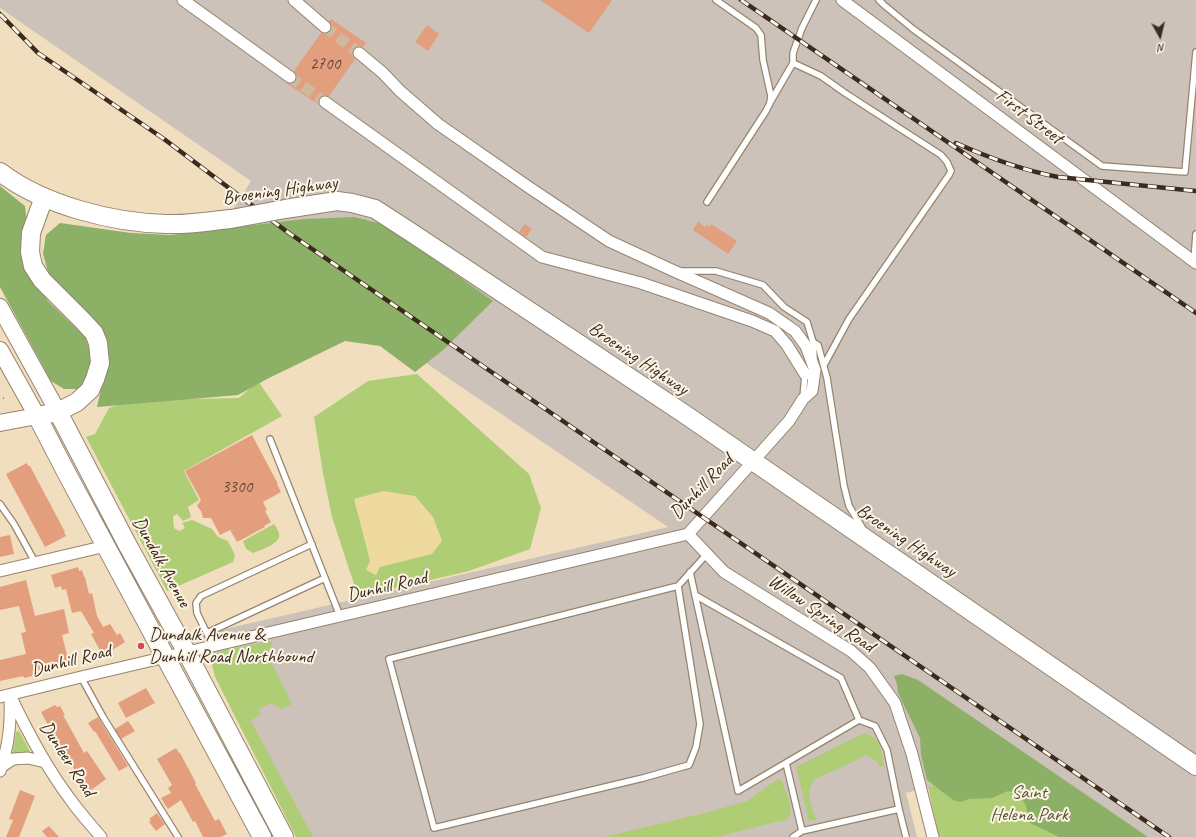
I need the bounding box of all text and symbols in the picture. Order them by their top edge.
north arrow [1140,16,1180,56]
text: N [1157,40,1166,55]
house number: 2700 [310,55,340,75]
street label: First Street [991,84,1067,150]
street label: Broening Highway [221,172,339,210]
street label: Broening Highway [584,317,692,401]
street label: Dunhill Road [665,450,739,524]
house number: 3300 [222,478,252,498]
street label: Broening Highway [852,499,960,583]
street label: Dundalk Avenue [127,513,195,611]
street label: Dunhill Road [345,567,429,607]
street label: Willow Spring Road [763,570,879,658]
place label: Dundalk Avenue & Dunhill Road Northbound [149,624,313,668]
street label: Dunhill Road [29,640,113,682]
marker: Dundalk Avenue & Dunhill Road Northbound [136,641,146,651]
street label: Dunleer Road [34,717,100,801]
park label: Saint Helena Park [990,782,1068,826]

